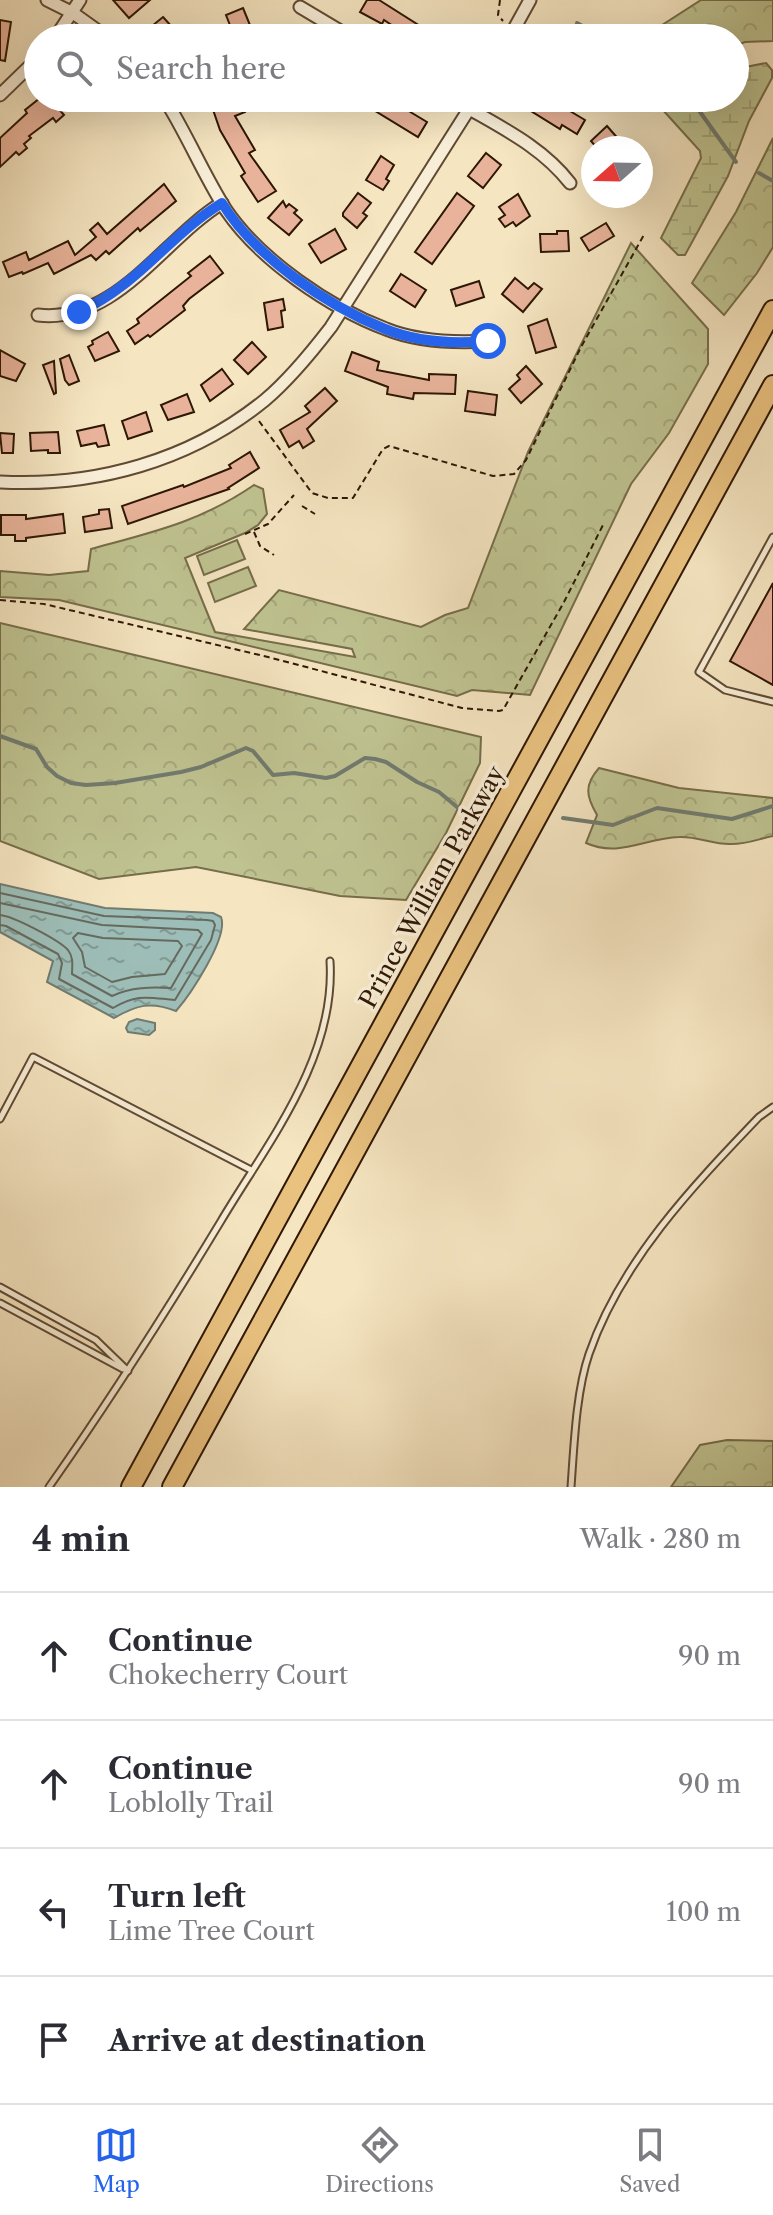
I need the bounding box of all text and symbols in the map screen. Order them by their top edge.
search box [24,24,749,112]
icon: search [52,46,96,90]
text: Search here [116,50,286,87]
north arrow [581,136,653,208]
route end [61,294,97,330]
route start [470,323,506,359]
street label: Prince William Parkway [353,760,511,1013]
text: 4 min [32,1518,130,1560]
text: Walk · 280 m [580,1523,741,1555]
text: Continue [108,1622,253,1659]
icon: ahead [32,1634,76,1678]
text: 90 m [678,1640,741,1672]
text: Chokecherry Court [108,1659,348,1691]
text: Continue [108,1750,253,1787]
icon: ahead [32,1762,76,1806]
text: 90 m [678,1768,741,1800]
text: Loblolly Trail [108,1787,274,1819]
text: Turn left [108,1878,245,1915]
icon: left [32,1890,76,1934]
text: 100 m [666,1896,741,1928]
text: Lime Tree Court [108,1915,315,1947]
icon: arrive [32,2018,76,2062]
text: Arrive at destination [108,2022,426,2059]
tab: Map [93,2123,140,2198]
tab: Directions [325,2123,434,2198]
tab: Saved [619,2123,680,2198]

